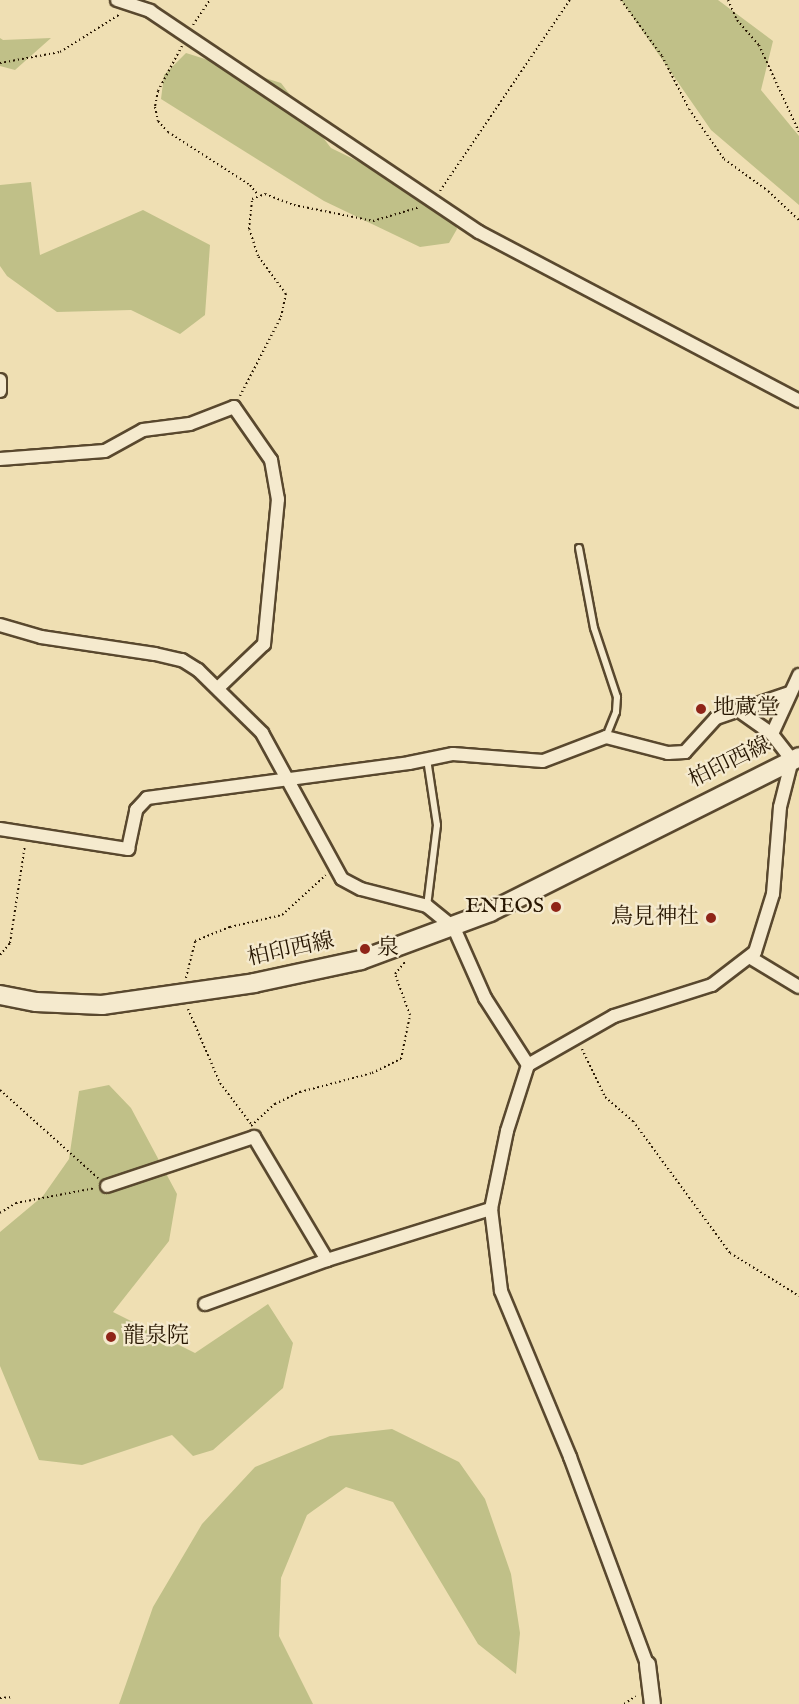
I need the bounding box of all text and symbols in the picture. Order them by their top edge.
place label: 地蔵堂 [713,696,779,722]
marker: 地蔵堂 [694,702,708,716]
street label: 柏印西線 [685,732,775,794]
place label: ENEOS [465,894,544,920]
marker: ENEOS [549,900,563,914]
place label: 鳥見神社 [611,905,699,931]
marker: 鳥見神社 [704,911,718,925]
street label: 柏印西線 [245,928,337,972]
place label: 泉 [377,936,399,962]
marker: 泉 [358,942,372,956]
place label: 龍泉院 [123,1324,189,1350]
marker: 龍泉院 [104,1330,118,1344]

